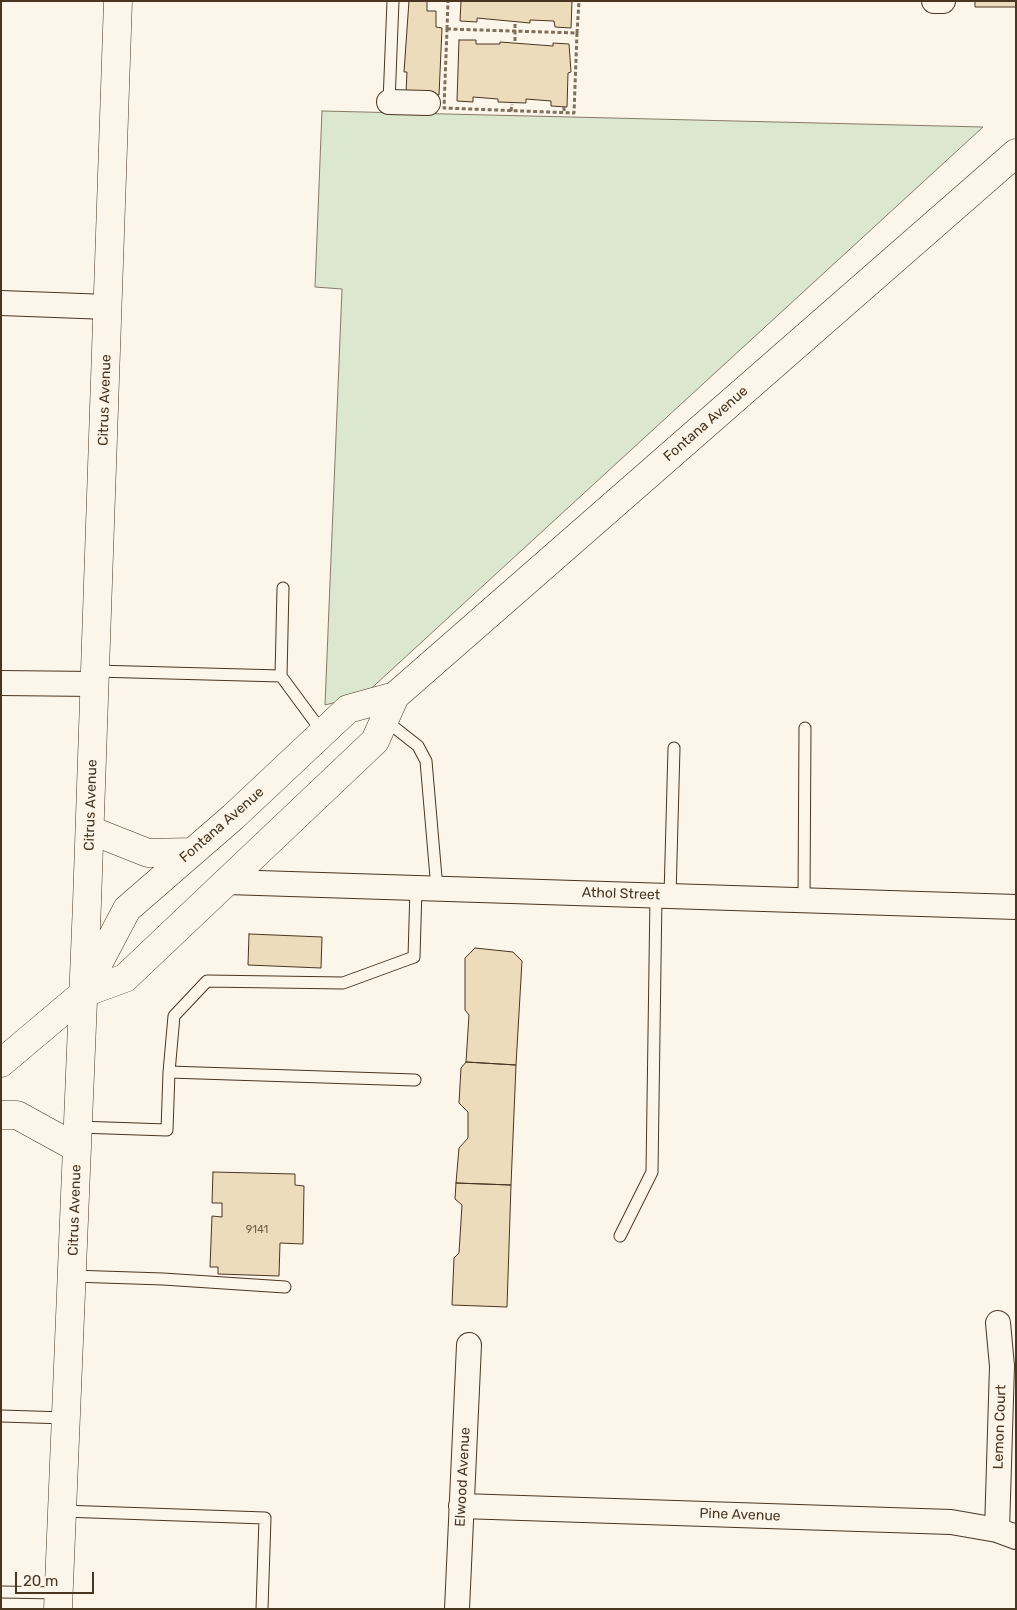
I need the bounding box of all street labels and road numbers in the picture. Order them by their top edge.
street label: Citrus Avenue [95,354,115,446]
street label: Fontana Avenue [660,383,752,465]
street label: Citrus Avenue [81,759,101,851]
street label: Fontana Avenue [176,784,268,866]
street label: Athol Street [582,884,660,904]
street label: Citrus Avenue [65,1164,85,1256]
street label: Lemon Court [990,1384,1010,1470]
street label: Elwood Avenue [452,1427,474,1527]
street label: Pine Avenue [699,1505,781,1525]

